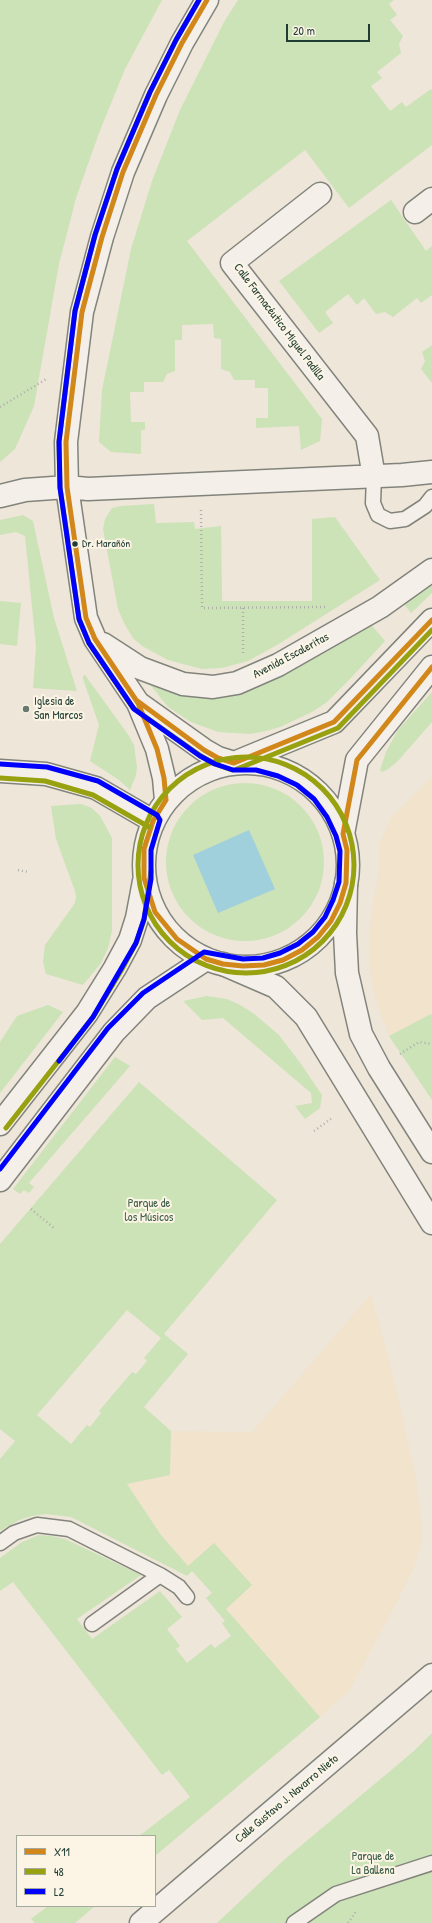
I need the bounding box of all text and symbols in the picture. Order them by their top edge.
scale bar [288,16,372,42]
text: 20 m [293,22,315,39]
street label: Calle Farmacéutico Miguel Padilla [230,261,328,383]
place label: Dr. Marañón [82,537,130,551]
marker: Dr. Marañón [70,539,80,549]
street label: Avenida Escaleritas [251,630,331,682]
place label: Iglesia de San Marcos [34,695,83,723]
marker: Iglesia de San Marcos [21,704,31,714]
park label: Parque de los Músicos [125,1197,173,1225]
street label: Calle Gustavo J. Navarro Nieto [232,1752,342,1846]
legend [16,1835,156,1907]
text: X11 [54,1843,70,1860]
park label: Parque de La Ballena [352,1850,394,1878]
text: 48 [54,1863,64,1880]
text: L2 [54,1883,64,1900]

